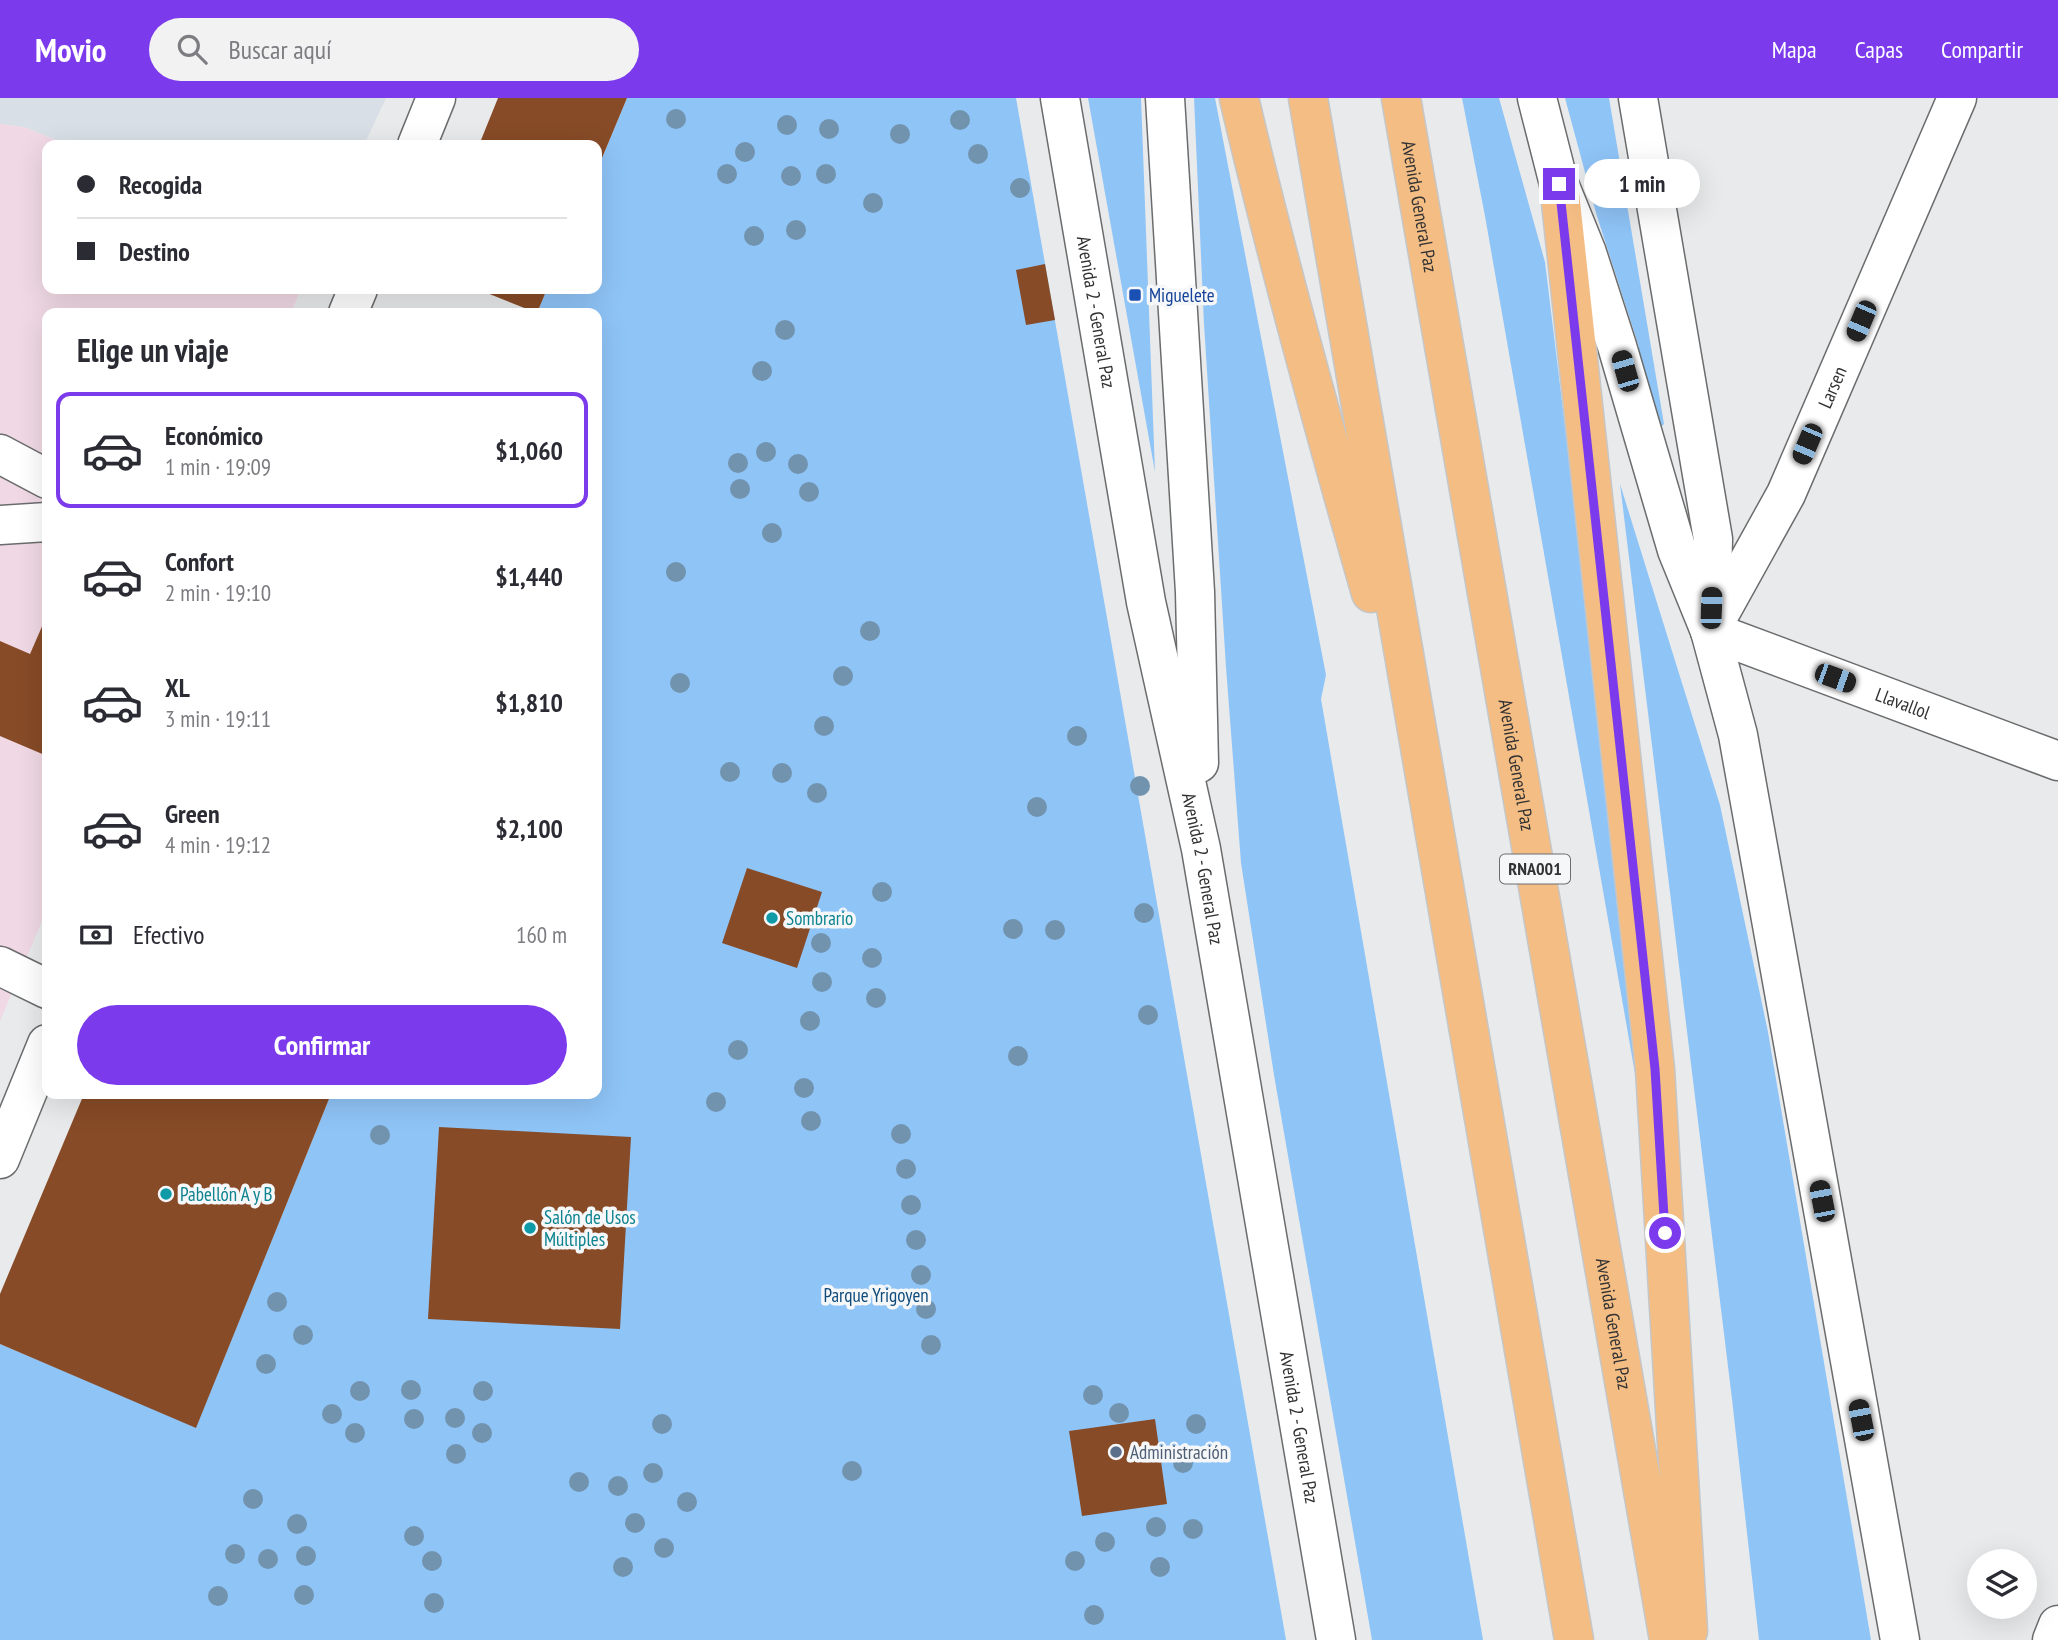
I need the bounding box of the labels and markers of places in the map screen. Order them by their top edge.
place label: Miguelete [1149,283,1215,307]
marker: Miguelete [1127,287,1143,303]
place label: Sombrario [786,906,853,930]
marker: Sombrario [764,910,780,926]
place label: Pabellón A y B [180,1182,273,1206]
marker: Pabellón A y B [158,1186,174,1202]
place label: Salón de Usos Múltiples [544,1205,636,1251]
marker: Salón de Usos Múltiples [522,1220,538,1236]
place label: Administración [1130,1440,1228,1464]
marker: Administración [1108,1444,1124,1460]

